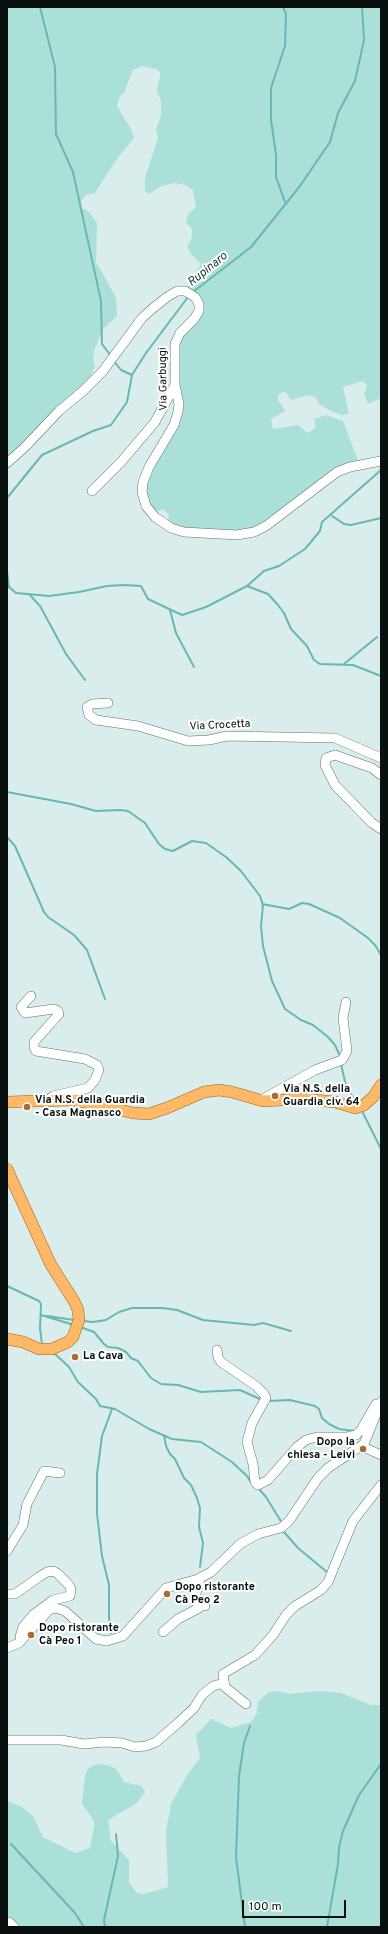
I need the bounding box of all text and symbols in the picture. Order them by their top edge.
water label: Rupinaro [185,250,231,290]
street label: Via Garbuggi [157,347,171,411]
street label: Via Crocetta [189,718,251,734]
place label: Via N.S. della Guardia civ. 64 [283,1083,360,1109]
marker: Via N.S. della Guardia civ. 64 [270,1091,280,1101]
place label: Via N.S. della Guardia - Casa Magnasco [35,1094,145,1120]
marker: Via N.S. della Guardia - Casa Magnasco [22,1102,32,1112]
place label: La Cava [83,1350,123,1364]
marker: La Cava [70,1352,80,1362]
place label: Dopo la chiesa - Leivi [287,1436,355,1462]
marker: Dopo la chiesa - Leivi [358,1444,368,1454]
place label: Dopo ristorante Cà Peo 2 [175,1581,255,1607]
marker: Dopo ristorante Cà Peo 2 [162,1589,172,1599]
place label: Dopo ristorante Cà Peo 1 [39,1622,119,1648]
marker: Dopo ristorante Cà Peo 1 [26,1630,36,1640]
scale bar [244,1892,348,1918]
text: 100 m [249,1899,282,1915]

